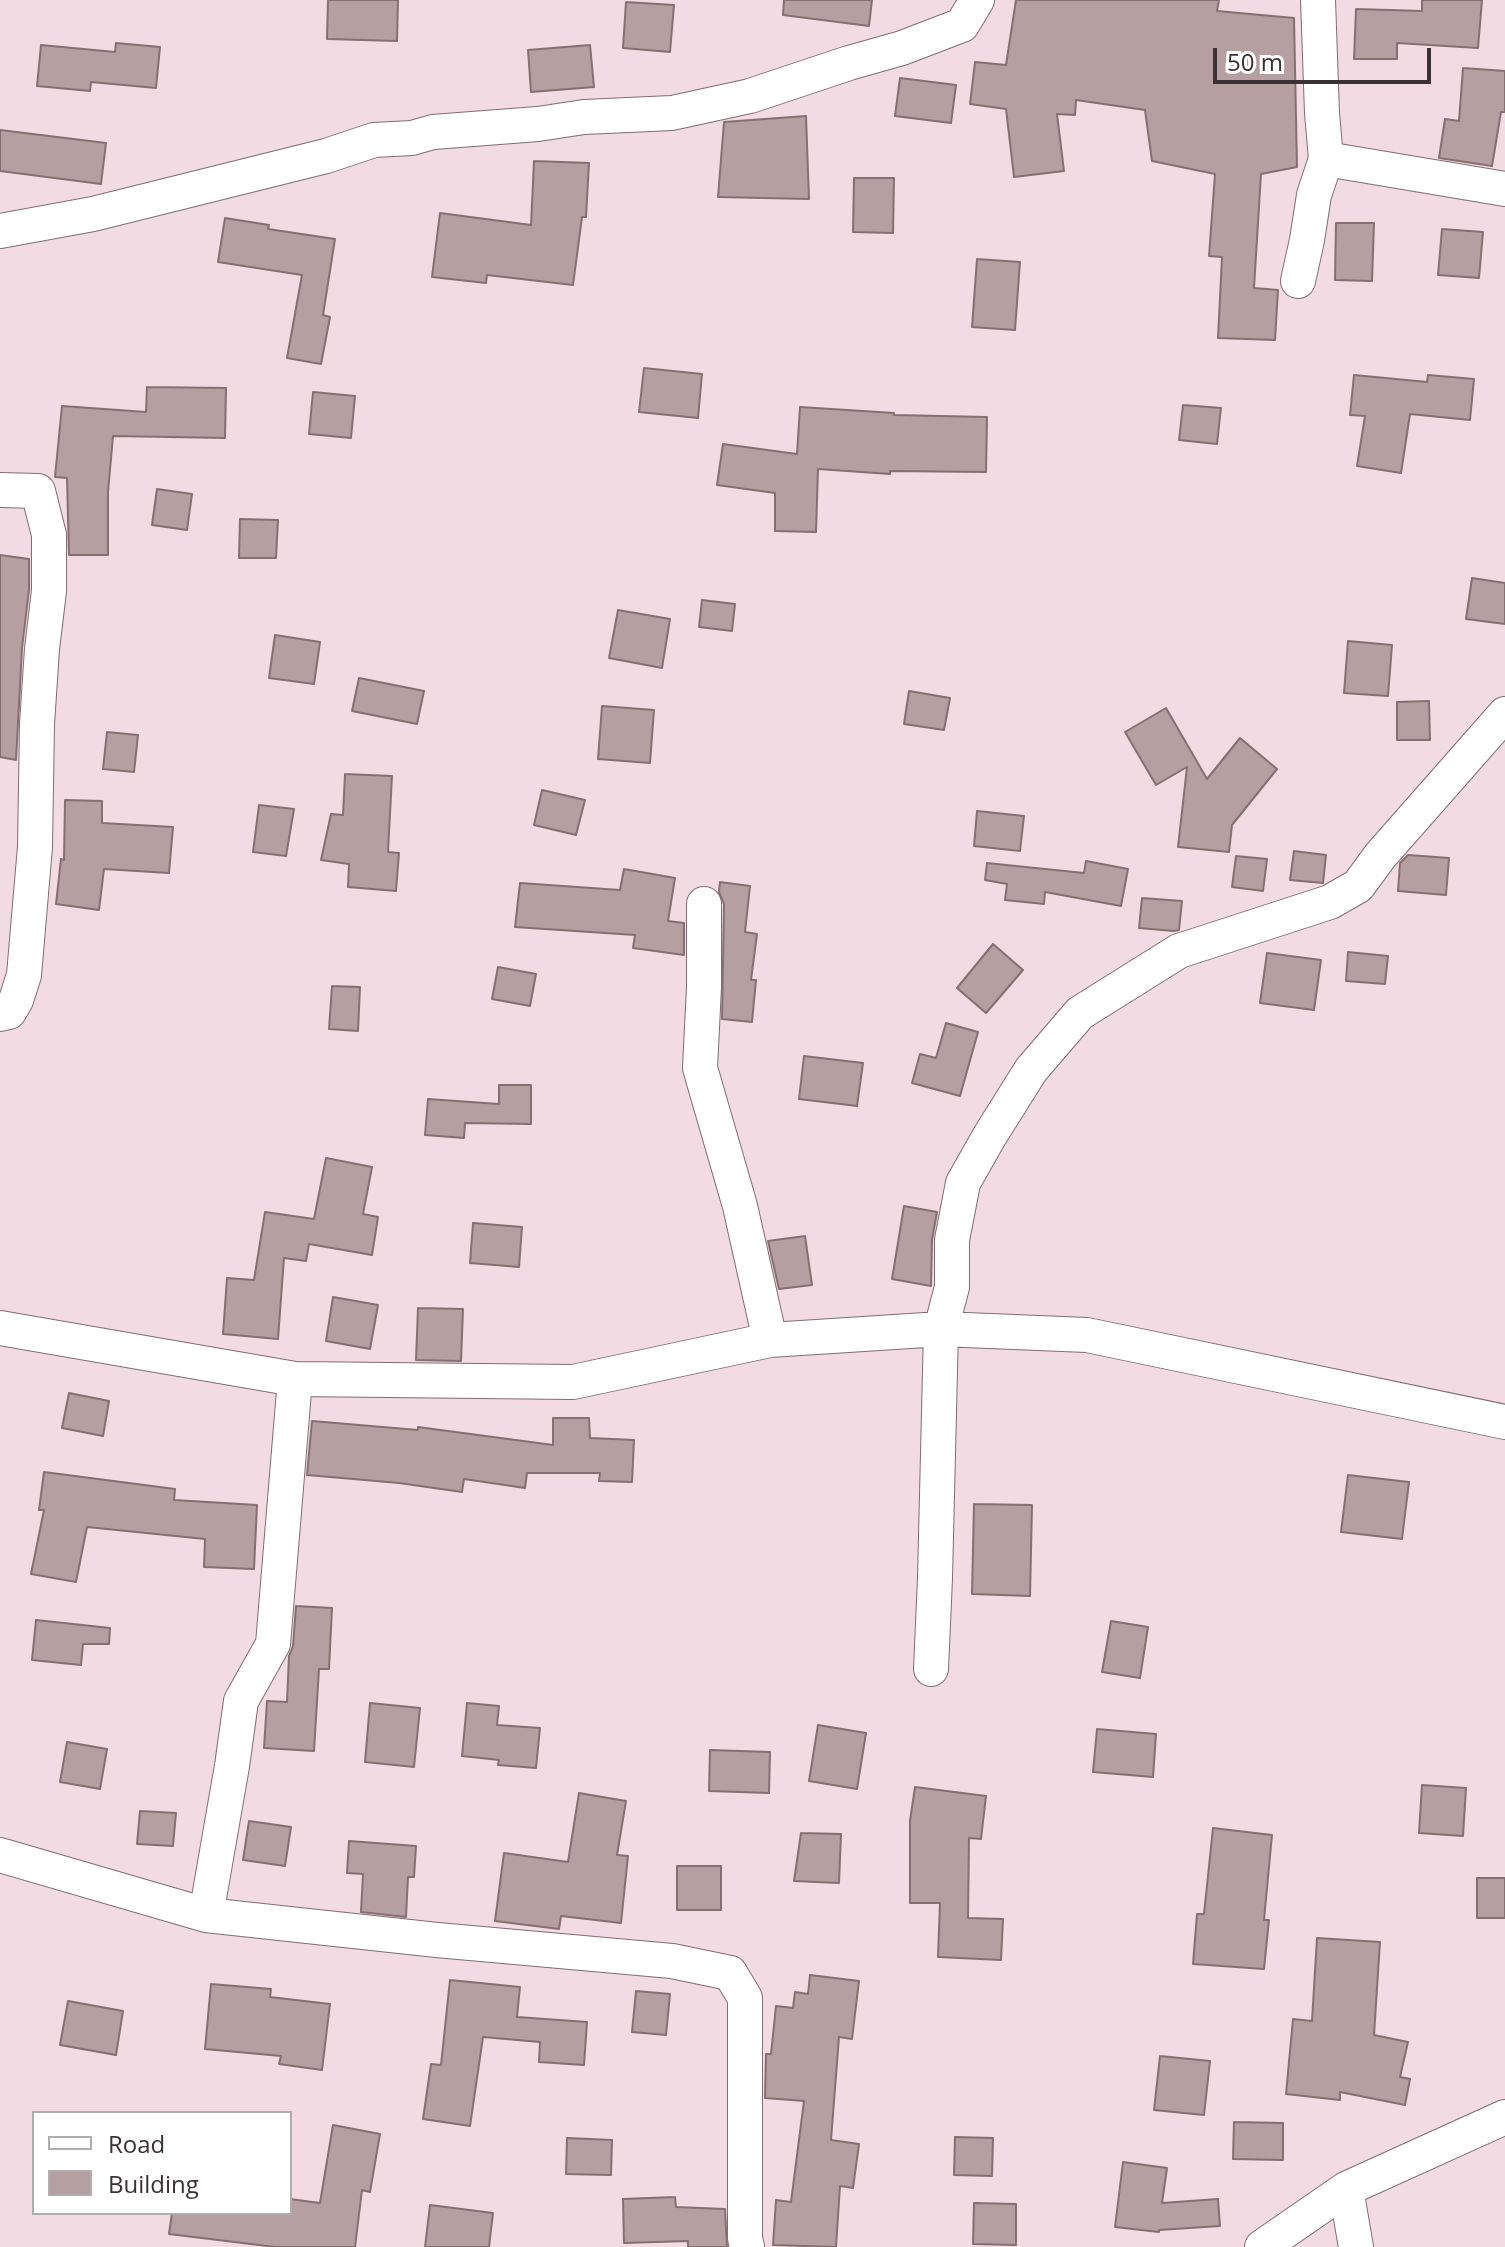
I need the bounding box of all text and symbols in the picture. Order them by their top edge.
scale bar [1217,32,1435,82]
text: 50 m [1227,45,1283,78]
legend [32,2111,292,2215]
text: Road [108,2127,165,2160]
text: Building [108,2167,199,2200]

